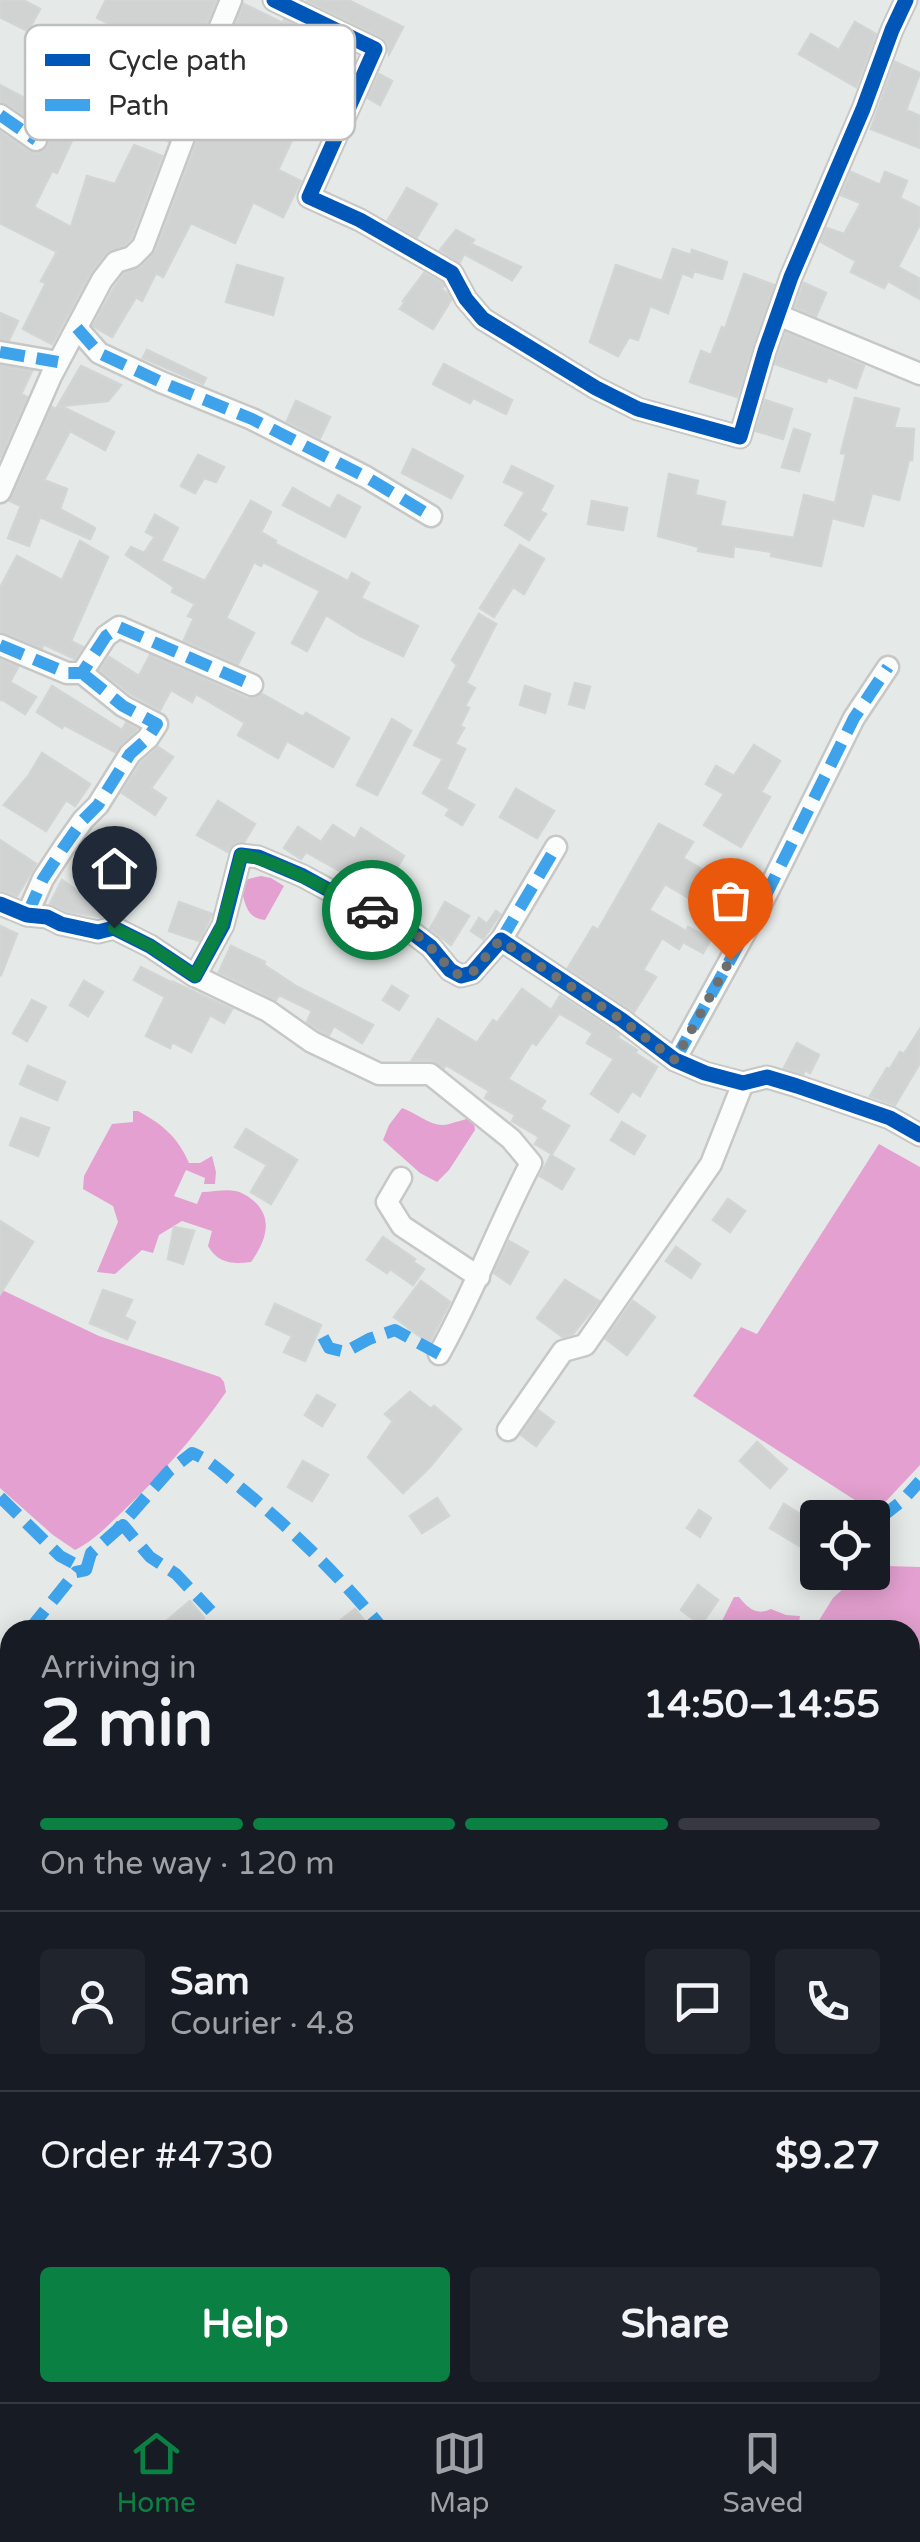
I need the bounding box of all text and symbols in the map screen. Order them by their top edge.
legend [25,25,355,140]
text: Cycle path [108,44,247,78]
text: Path [108,89,169,123]
pin [72,826,157,929]
icon: home [87,841,142,896]
pin [688,858,773,961]
courier [322,860,422,960]
icon: bag [703,873,758,928]
icon: car [345,883,400,938]
map controls [800,1500,890,1590]
button: locate [800,1500,890,1590]
text: Arriving in [40,1649,197,1687]
text: 14:50–14:55 [643,1682,880,1728]
text: 2 min [40,1685,213,1764]
text: On the way · 120 m [40,1845,335,1883]
button: person [40,1949,145,2054]
button: chat [645,1949,750,2054]
button: phone [775,1949,880,2054]
text: Sam [170,1959,250,2005]
text: Courier · 4.8 [170,2005,355,2043]
text: Order #4730 [40,2133,273,2179]
text: $9.27 [775,2133,880,2179]
button: Help [40,2267,450,2382]
button: Share [470,2267,880,2382]
tab: Home [117,2426,196,2520]
tab: Map [429,2426,489,2520]
tab: Saved [723,2426,803,2520]

